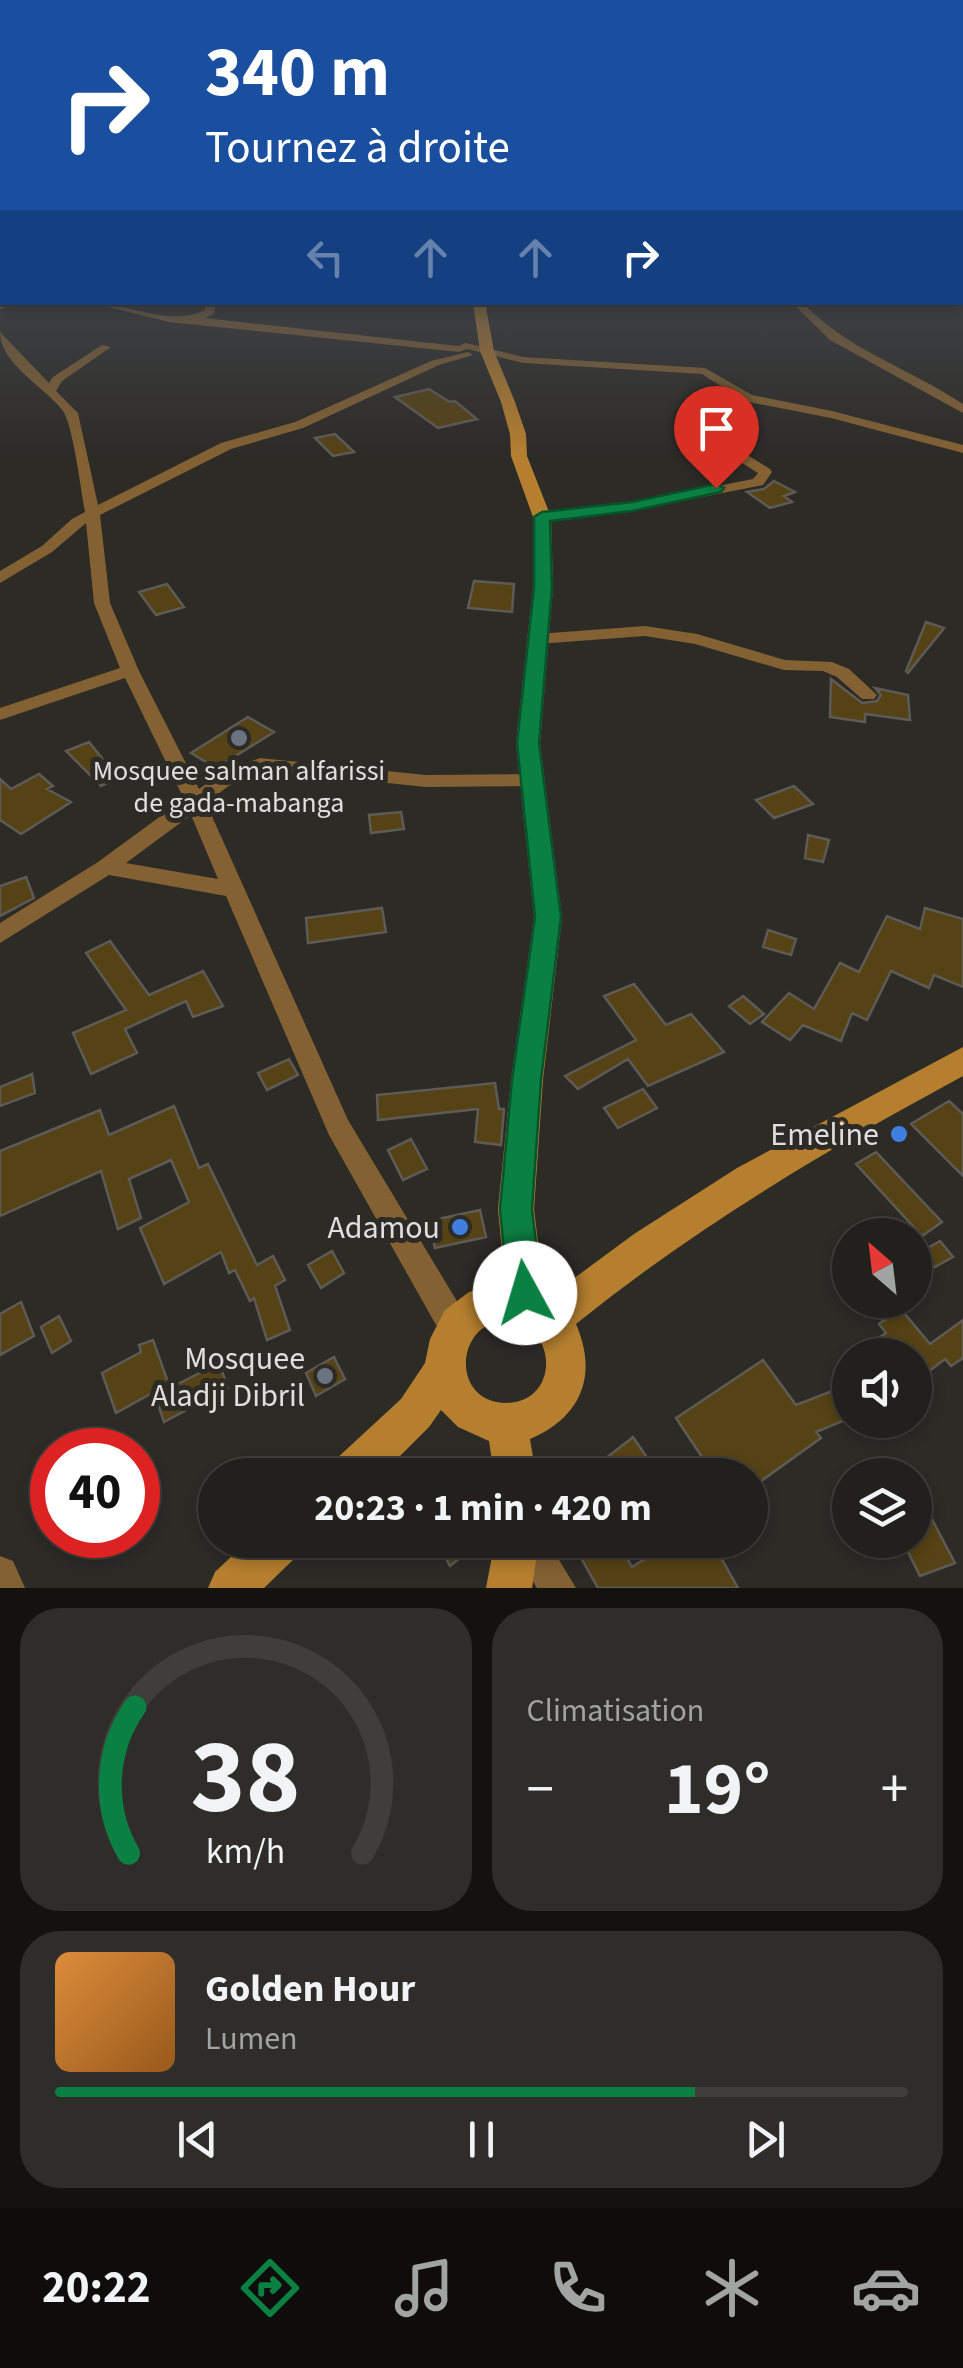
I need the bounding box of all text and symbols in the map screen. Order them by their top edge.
text: 340 m [205,23,390,123]
icon: right [40,40,170,170]
text: Tournez à droite [205,116,510,180]
icon: left [298,230,353,285]
icon: ahead [403,230,458,285]
icon: ahead [508,230,563,285]
icon: right [613,230,668,285]
pin [674,386,759,489]
icon: arrive [689,401,744,456]
marker: Mosquee salman alfarissi de gada-mabanga [228,727,250,749]
place label: Mosquee salman alfarissi de gada-mabanga [93,751,385,823]
place label: Emeline [770,1112,879,1158]
marker: Emeline [888,1123,910,1145]
place label: Adamou [327,1205,440,1251]
marker: Adamou [449,1216,471,1238]
north arrow [832,1218,932,1318]
map controls [832,1218,932,1558]
position arrow [473,1241,577,1345]
place label: Mosquee Aladji Dibril [151,1336,305,1419]
button: sound [832,1338,932,1438]
marker: Mosquee Aladji Dibril [314,1365,336,1387]
speed limit sign: 40 [30,1428,160,1558]
button: layers [832,1458,932,1558]
text: 20:23 · 1 min · 420 m [314,1481,652,1535]
text: Climatisation [527,1688,704,1734]
text: 38 [191,1705,301,1853]
text: 19° [664,1736,771,1843]
text: − [527,1751,554,1829]
text: + [881,1751,908,1829]
text: km/h [206,1826,285,1877]
text: Golden Hour [205,1962,415,2016]
text: Lumen [205,2016,298,2062]
icon: previous [170,2112,225,2167]
icon: pause [454,2112,509,2167]
icon: next [738,2112,793,2167]
icon: directions [235,2253,305,2323]
icon: music [389,2253,459,2323]
icon: phone [543,2253,613,2323]
icon: climate [697,2253,767,2323]
icon: car [851,2253,921,2323]
text: 20:22 [42,2256,151,2320]

